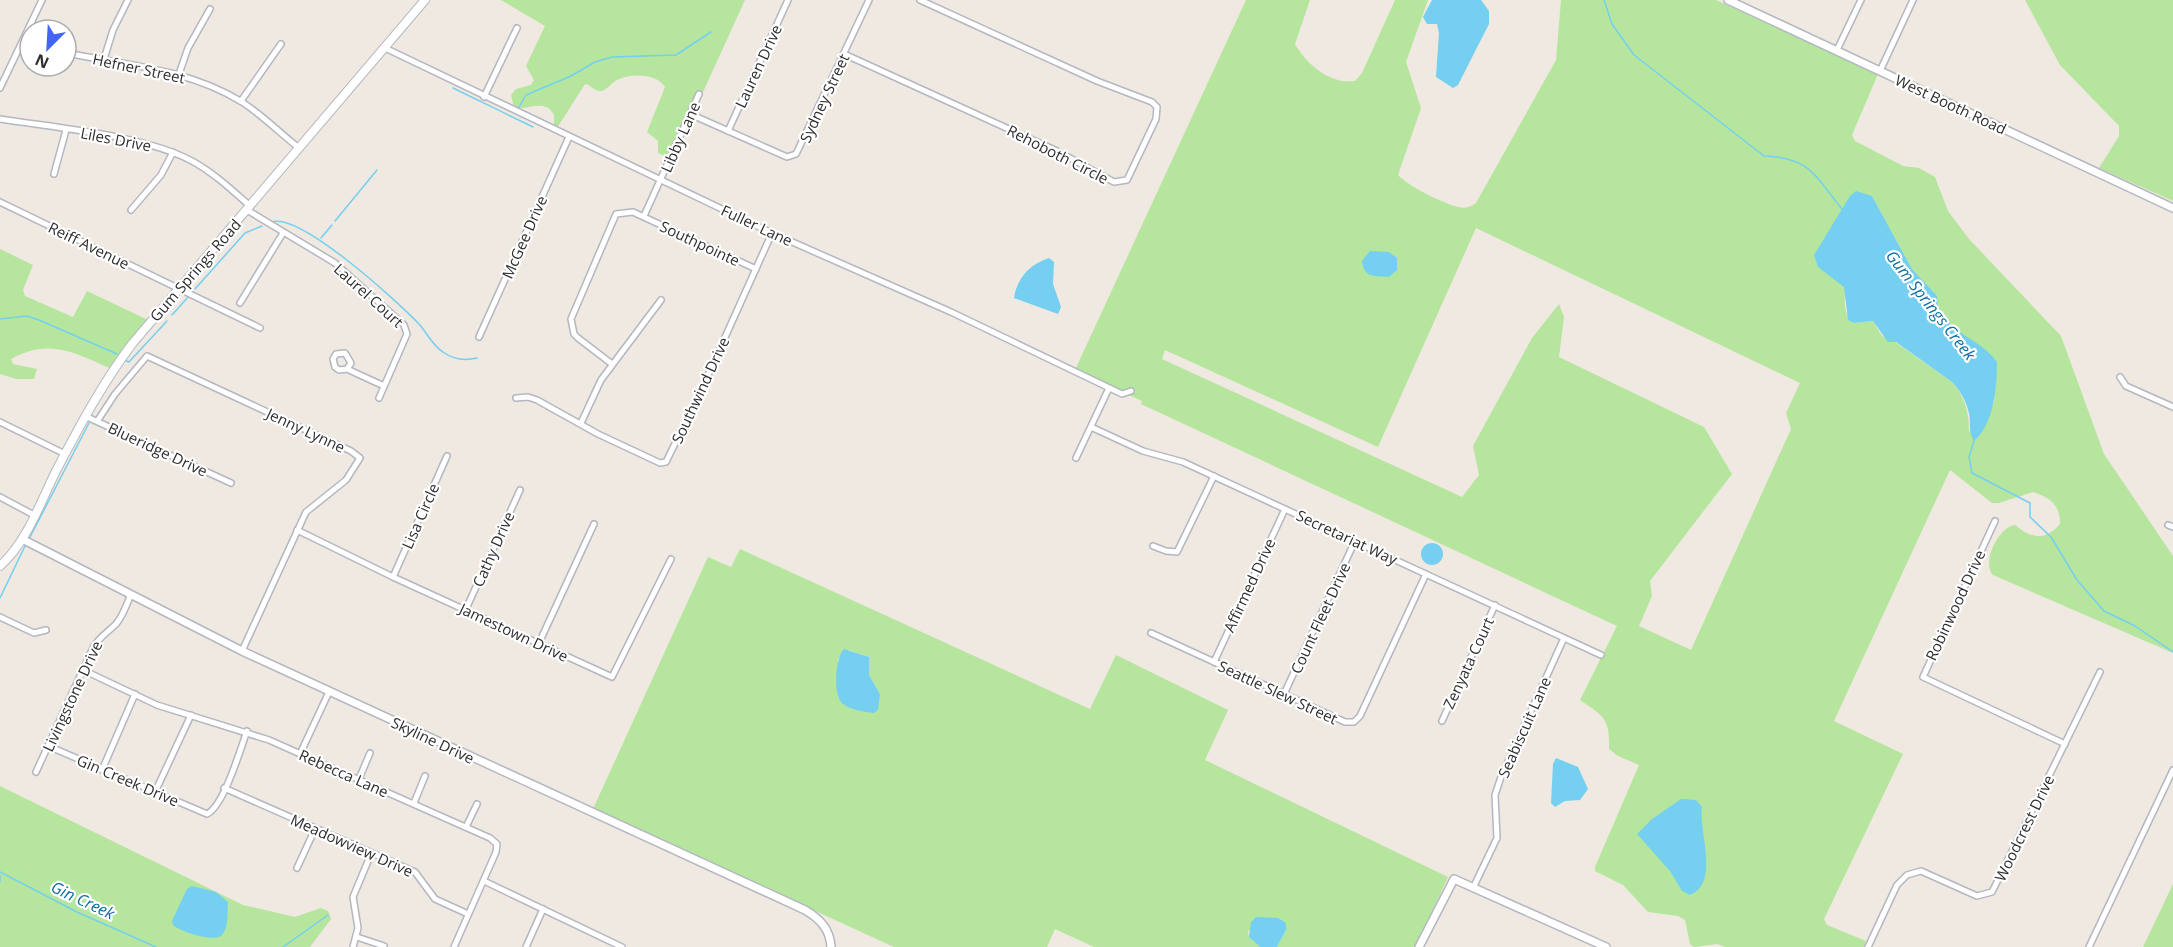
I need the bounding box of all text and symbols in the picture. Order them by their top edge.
north arrow [18,18,78,78]
street label: Lauren Drive [730,21,786,111]
street label: Hefner Street [91,48,187,88]
text: N [31,49,52,74]
street label: Sydney Street [795,50,853,146]
street label: West Booth Road [1892,69,2010,139]
street label: Libby Lane [656,99,704,175]
street label: Rehoboth Circle [1004,120,1112,188]
street label: Liles Drive [79,122,153,156]
street label: McGee Drive [497,192,551,282]
street label: Fuller Lane [718,200,796,250]
street label: Gum Springs Road [145,215,245,325]
street label: Southpointe [657,216,743,270]
street label: Reiff Avenue [45,217,133,273]
water label: Gum Springs Creek [1881,245,1982,365]
street label: Laurel Court [330,259,408,331]
street label: Southwind Drive [667,333,733,447]
street label: Jenny Lynne [262,402,348,457]
street label: Blueridge Drive [105,417,211,481]
street label: Lisa Circle [397,480,443,552]
street label: Secretariat Way [1293,505,1401,569]
street label: Cathy Drive [467,508,519,590]
street label: Affirmed Drive [1218,535,1280,635]
street label: Robinwood Drive [1921,546,1989,664]
street label: Count Fleet Drive [1285,559,1355,677]
street label: Jamestown Drive [455,597,572,666]
street label: Zenyata Court [1438,614,1498,712]
street label: Livingstone Drive [38,637,106,755]
street label: Seattle Slew Street [1215,656,1341,728]
street label: Seabiscuit Lane [1493,673,1555,781]
street label: Skyline Drive [388,712,478,768]
street label: Rebecca Lane [296,744,392,802]
street label: Gin Creek Drive [74,750,182,810]
street label: Woodcrest Drive [1990,772,2058,884]
street label: Meadowview Drive [288,809,416,881]
water label: Gin Creek [48,876,119,925]

